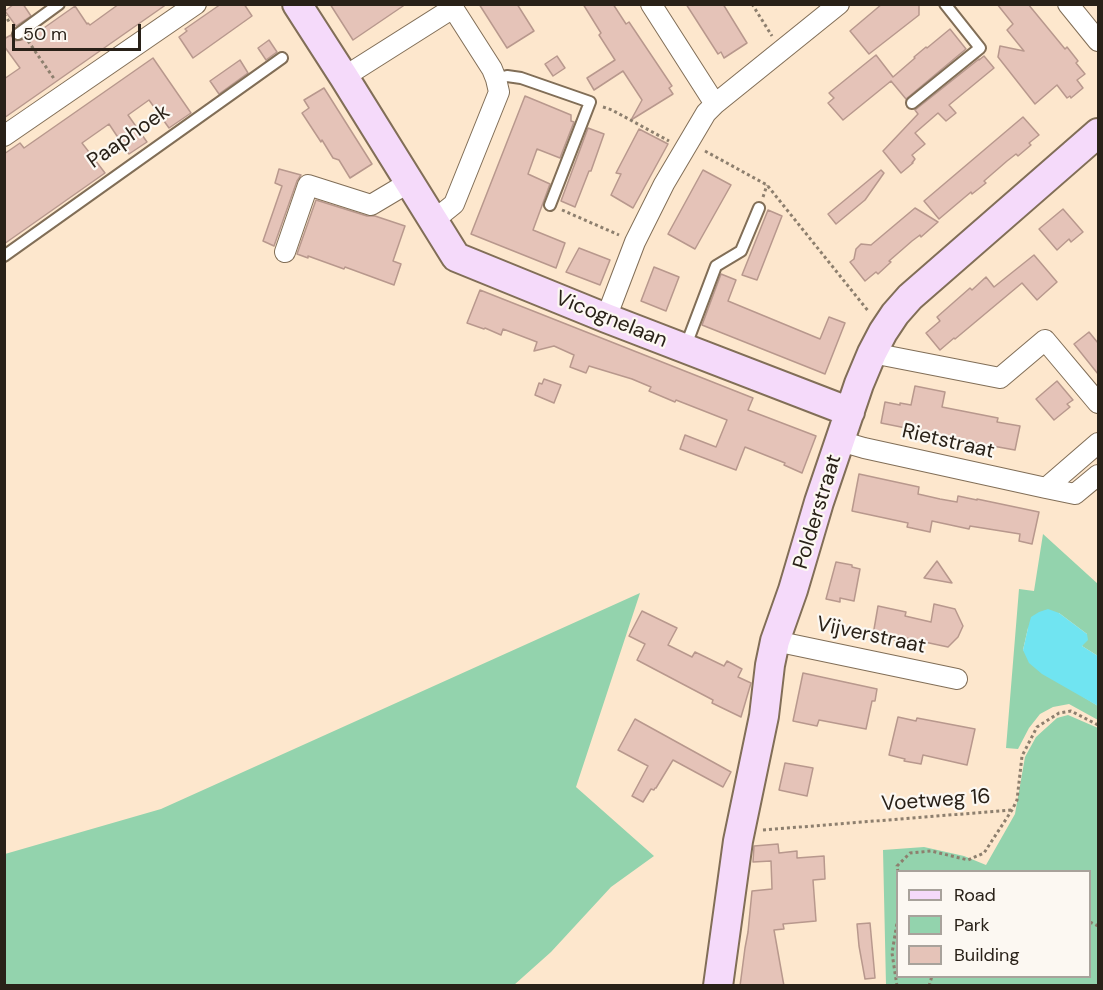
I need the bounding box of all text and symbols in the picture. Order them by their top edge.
scale bar [15,12,144,50]
text: 50 m [23,22,67,46]
street label: Paaphoek [83,100,175,174]
street label: Vicognelaan [551,286,671,354]
street label: Rietstraat [899,419,997,465]
street label: Polderstraat [789,452,847,572]
street label: Vijverstraat [814,612,928,660]
street label: Voetweg 16 [881,785,991,817]
legend [896,870,1091,978]
text: Road [954,883,996,907]
text: Park [954,913,990,937]
text: Building [954,943,1019,967]

